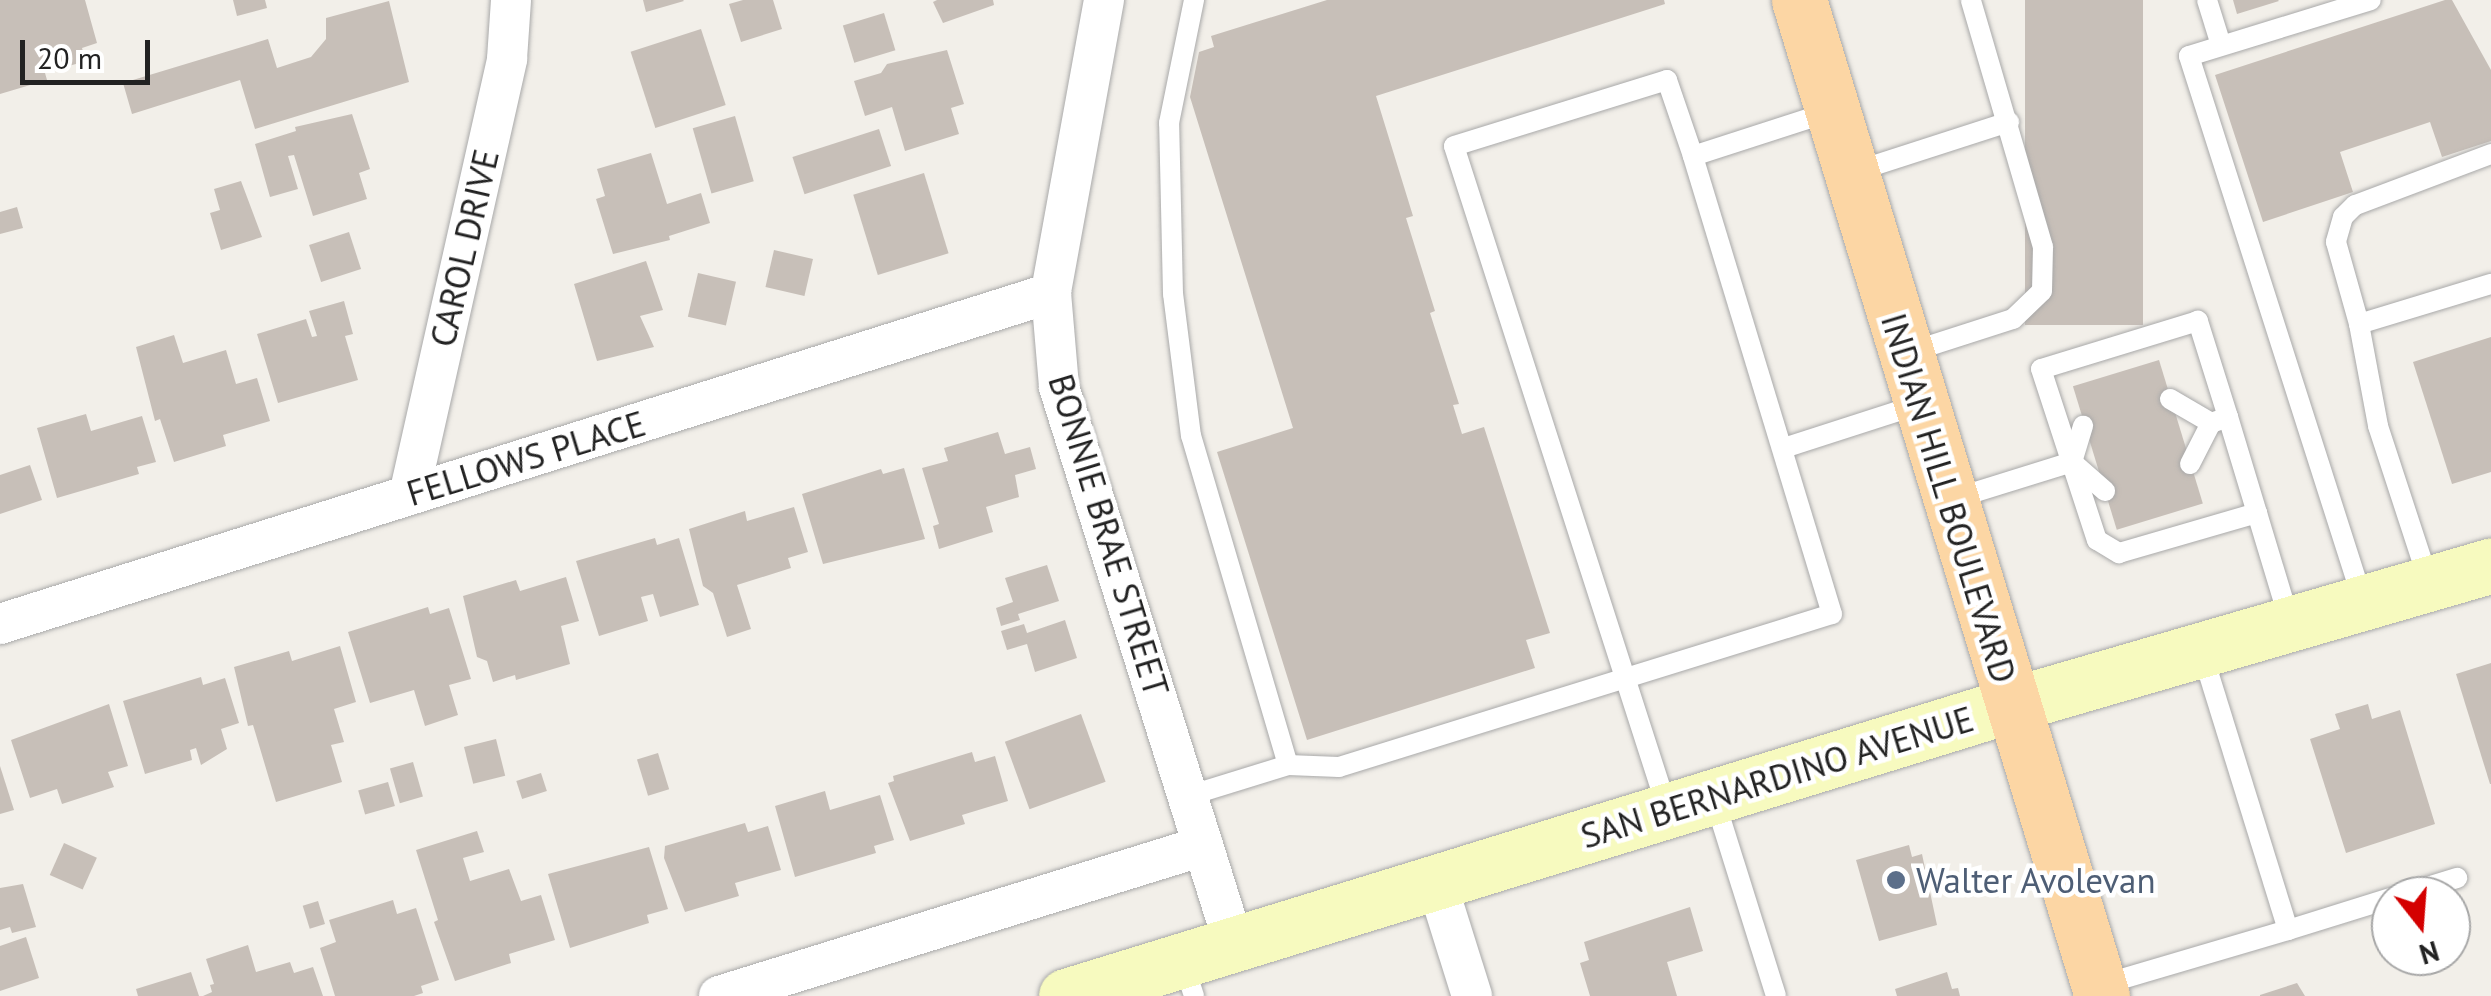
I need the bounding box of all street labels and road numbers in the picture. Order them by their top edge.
street label: CAROL DRIVE [421,145,507,351]
street label: INDIAN HILL BOULEVARD [1872,307,2026,689]
street label: BONNIE BRAE STREET [1040,369,1178,701]
street label: FELLOWS PLACE [402,402,650,514]
street label: SAN BERNARDINO AVENUE [1575,697,1979,857]

